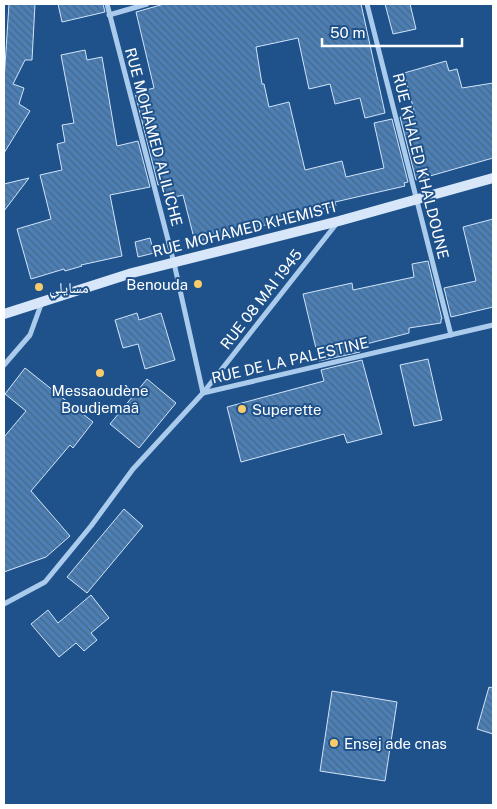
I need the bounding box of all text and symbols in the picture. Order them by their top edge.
scale bar [322,15,462,47]
text: 50 m [330,24,365,41]
street label: RUE MOHAMED ALILICHE [122,46,186,228]
street label: RUE KHALED KHALDOUNE [390,71,452,261]
street label: RUE MOHAMED KHEMISTI [151,198,337,260]
street label: RUE 08 MAI 1945 [217,246,305,352]
place label: Benouda [126,276,188,293]
marker: Benouda [192,278,204,290]
place label: مسايلي [49,279,89,299]
marker: مسايلي [33,281,45,293]
street label: RUE DE LA PALESTINE [210,334,370,386]
marker: Messaoudène Boudjemaâ [94,367,106,379]
place label: Messaoudène Boudjemaâ [52,382,148,416]
place label: Superette [252,401,321,418]
marker: Superette [236,403,248,415]
place label: Ensej ade cnas [344,735,447,752]
marker: Ensej ade cnas [328,737,340,749]

